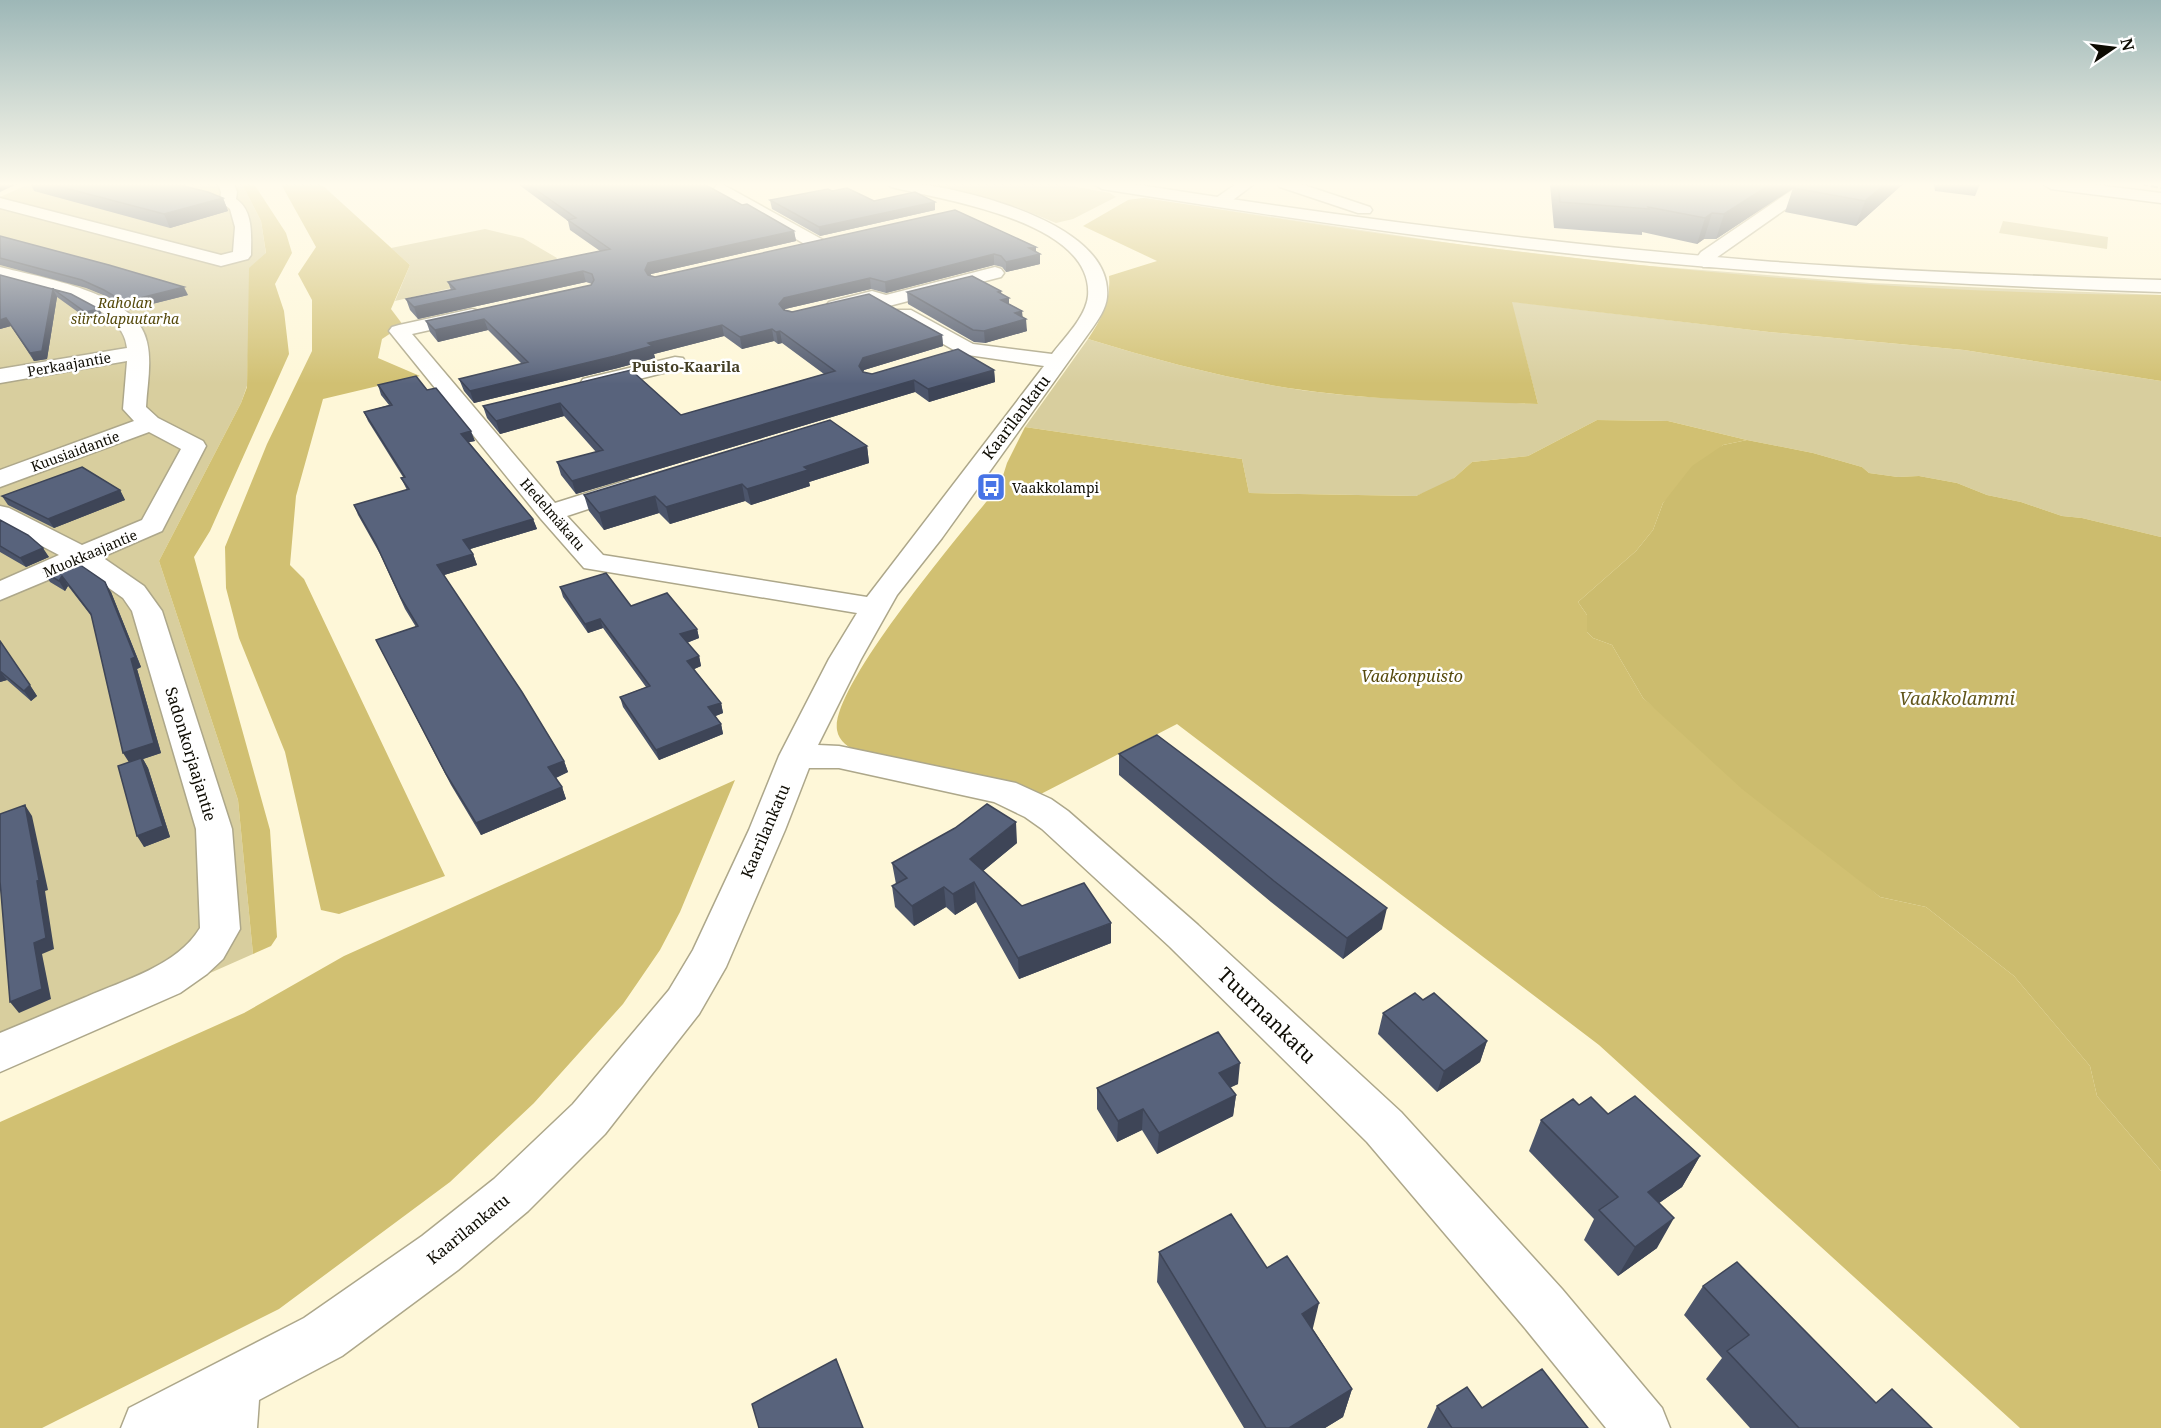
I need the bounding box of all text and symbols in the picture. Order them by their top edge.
north arrow [2083,18,2143,78]
text: N [2115,36,2140,54]
park label: Raholan siirtolapuutarha [71,293,180,328]
street label: Perkaajantie [26,347,112,381]
district label: Puisto-Kaarila [632,356,740,376]
street label: Kaarilankatu [977,370,1055,464]
street label: Kuusiaidantie [28,426,122,476]
bus stop icon: Vaakkolampi [975,471,1007,503]
street label: Hedelmäkatu [516,474,590,554]
place label: Vaakkolampi [1012,478,1100,497]
street label: Muokkaajantie [40,525,140,581]
park label: Vaakonpuisto [1361,665,1463,687]
street label: Sadonkorjaajantie [160,684,222,824]
water label: Vaakkolammi [1899,686,2016,710]
street label: Kaarilankatu [735,781,795,881]
street label: Tuurnankatu [1212,961,1322,1069]
street label: Kaarilankatu [422,1189,514,1269]

